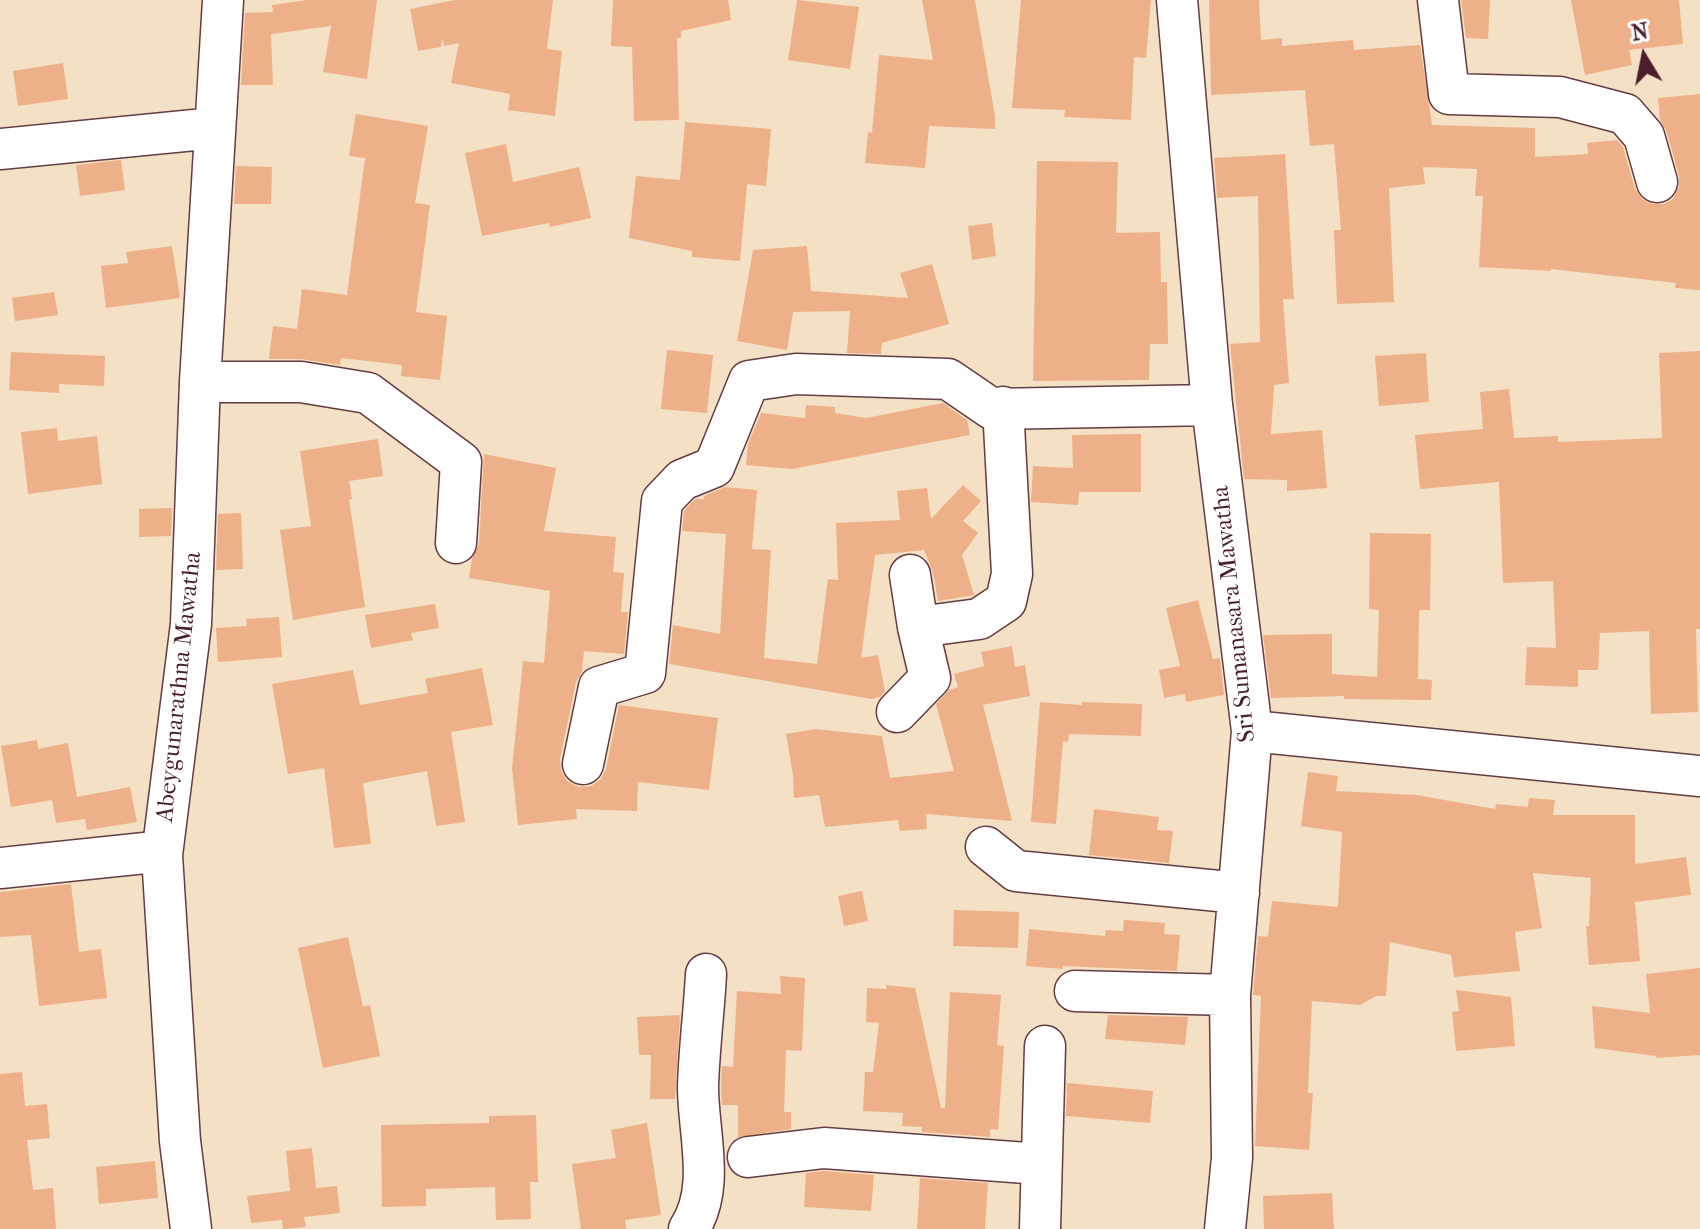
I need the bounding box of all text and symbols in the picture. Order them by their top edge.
north arrow [1604,16,1684,96]
text: N [1629,18,1650,47]
street label: Sri Sumanasara Mawatha [1207,484,1263,744]
street label: Abeygunarathna Mawatha [151,550,209,824]

